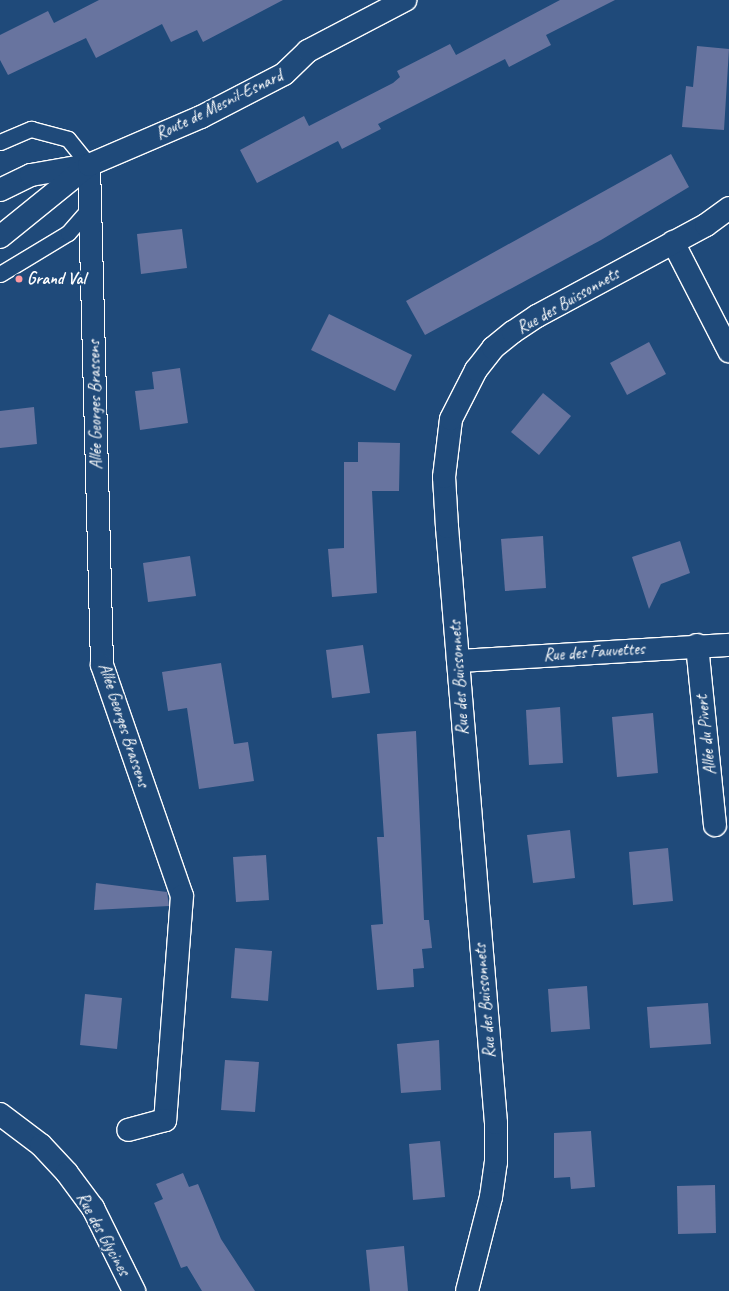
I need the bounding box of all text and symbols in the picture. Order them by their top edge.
street label: Route de Mesnil-Esnard [152,66,286,144]
street label: Rue des Buissonnets [513,263,623,339]
place label: Grand Val [27,269,86,289]
marker: Grand Val [14,274,24,284]
street label: Allée Georges Brassens [84,340,106,470]
street label: Rue des Buissonnets [445,620,473,736]
street label: Rue des Fauvettes [543,638,645,666]
street label: Allée Georges Brassens [94,660,154,790]
street label: Allée du Pivert [692,694,720,776]
street label: Rue des Buissonnets [470,943,500,1059]
street label: Rue des Glycines [72,1189,134,1279]

